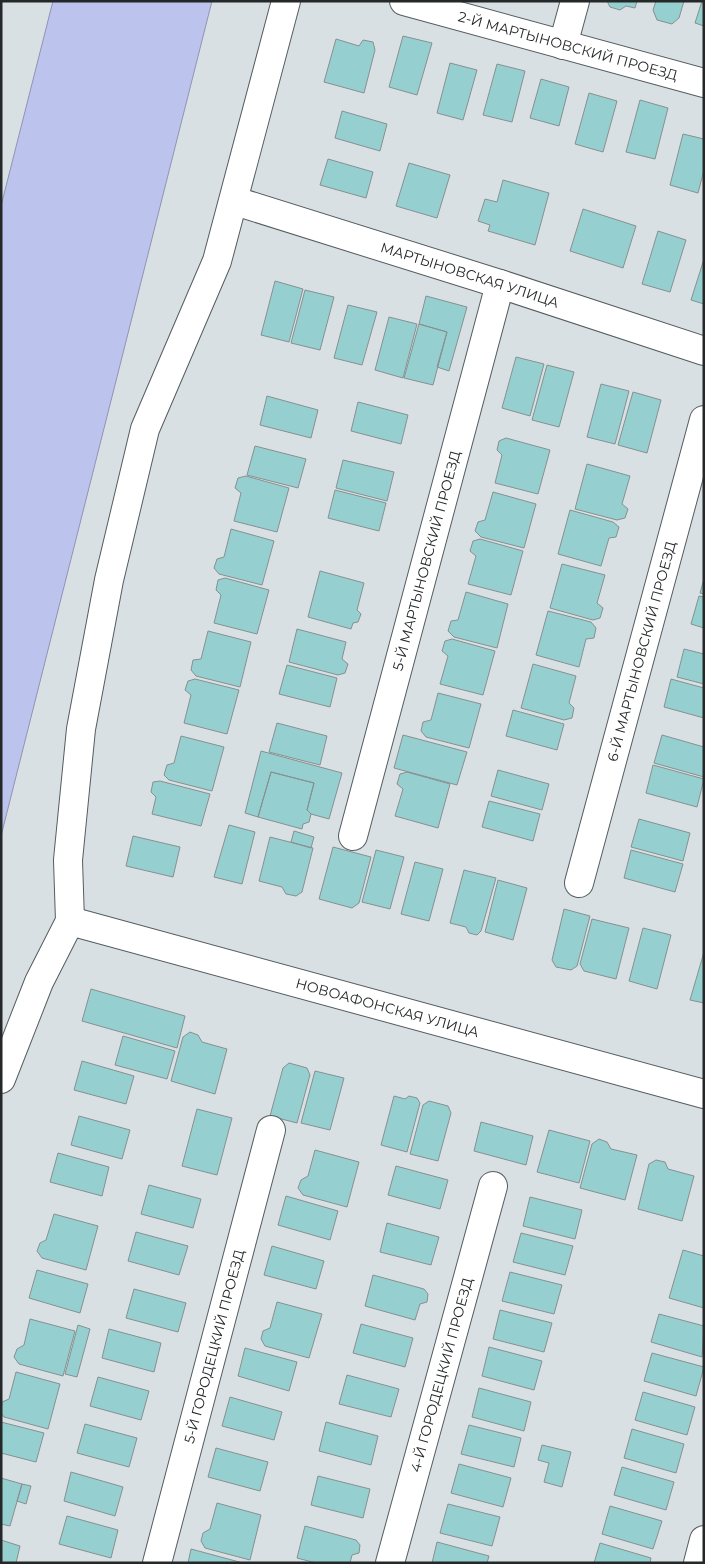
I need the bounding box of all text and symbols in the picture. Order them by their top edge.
street label: 2-Й МАРТЫНОВСКИЙ ПРОЕЗД [456,7,680,84]
street label: МАРТЫНОВСКАЯ УЛИЦА [378,238,562,312]
street label: 5-Й МАРТЫНОВСКИЙ ПРОЕЗД [388,449,464,672]
street label: 6-Й МАРТЫНОВСКИЙ ПРОЕЗД [603,539,680,763]
street label: НОВОАФОНСКАЯ УЛИЦА [294,974,482,1041]
street label: 5-Й ГОРОДЕЦКИЙ ПРОЕЗД [180,1248,248,1445]
street label: 4-Й ГОРОДЕЦКИЙ ПРОЕЗД [406,1276,477,1474]

